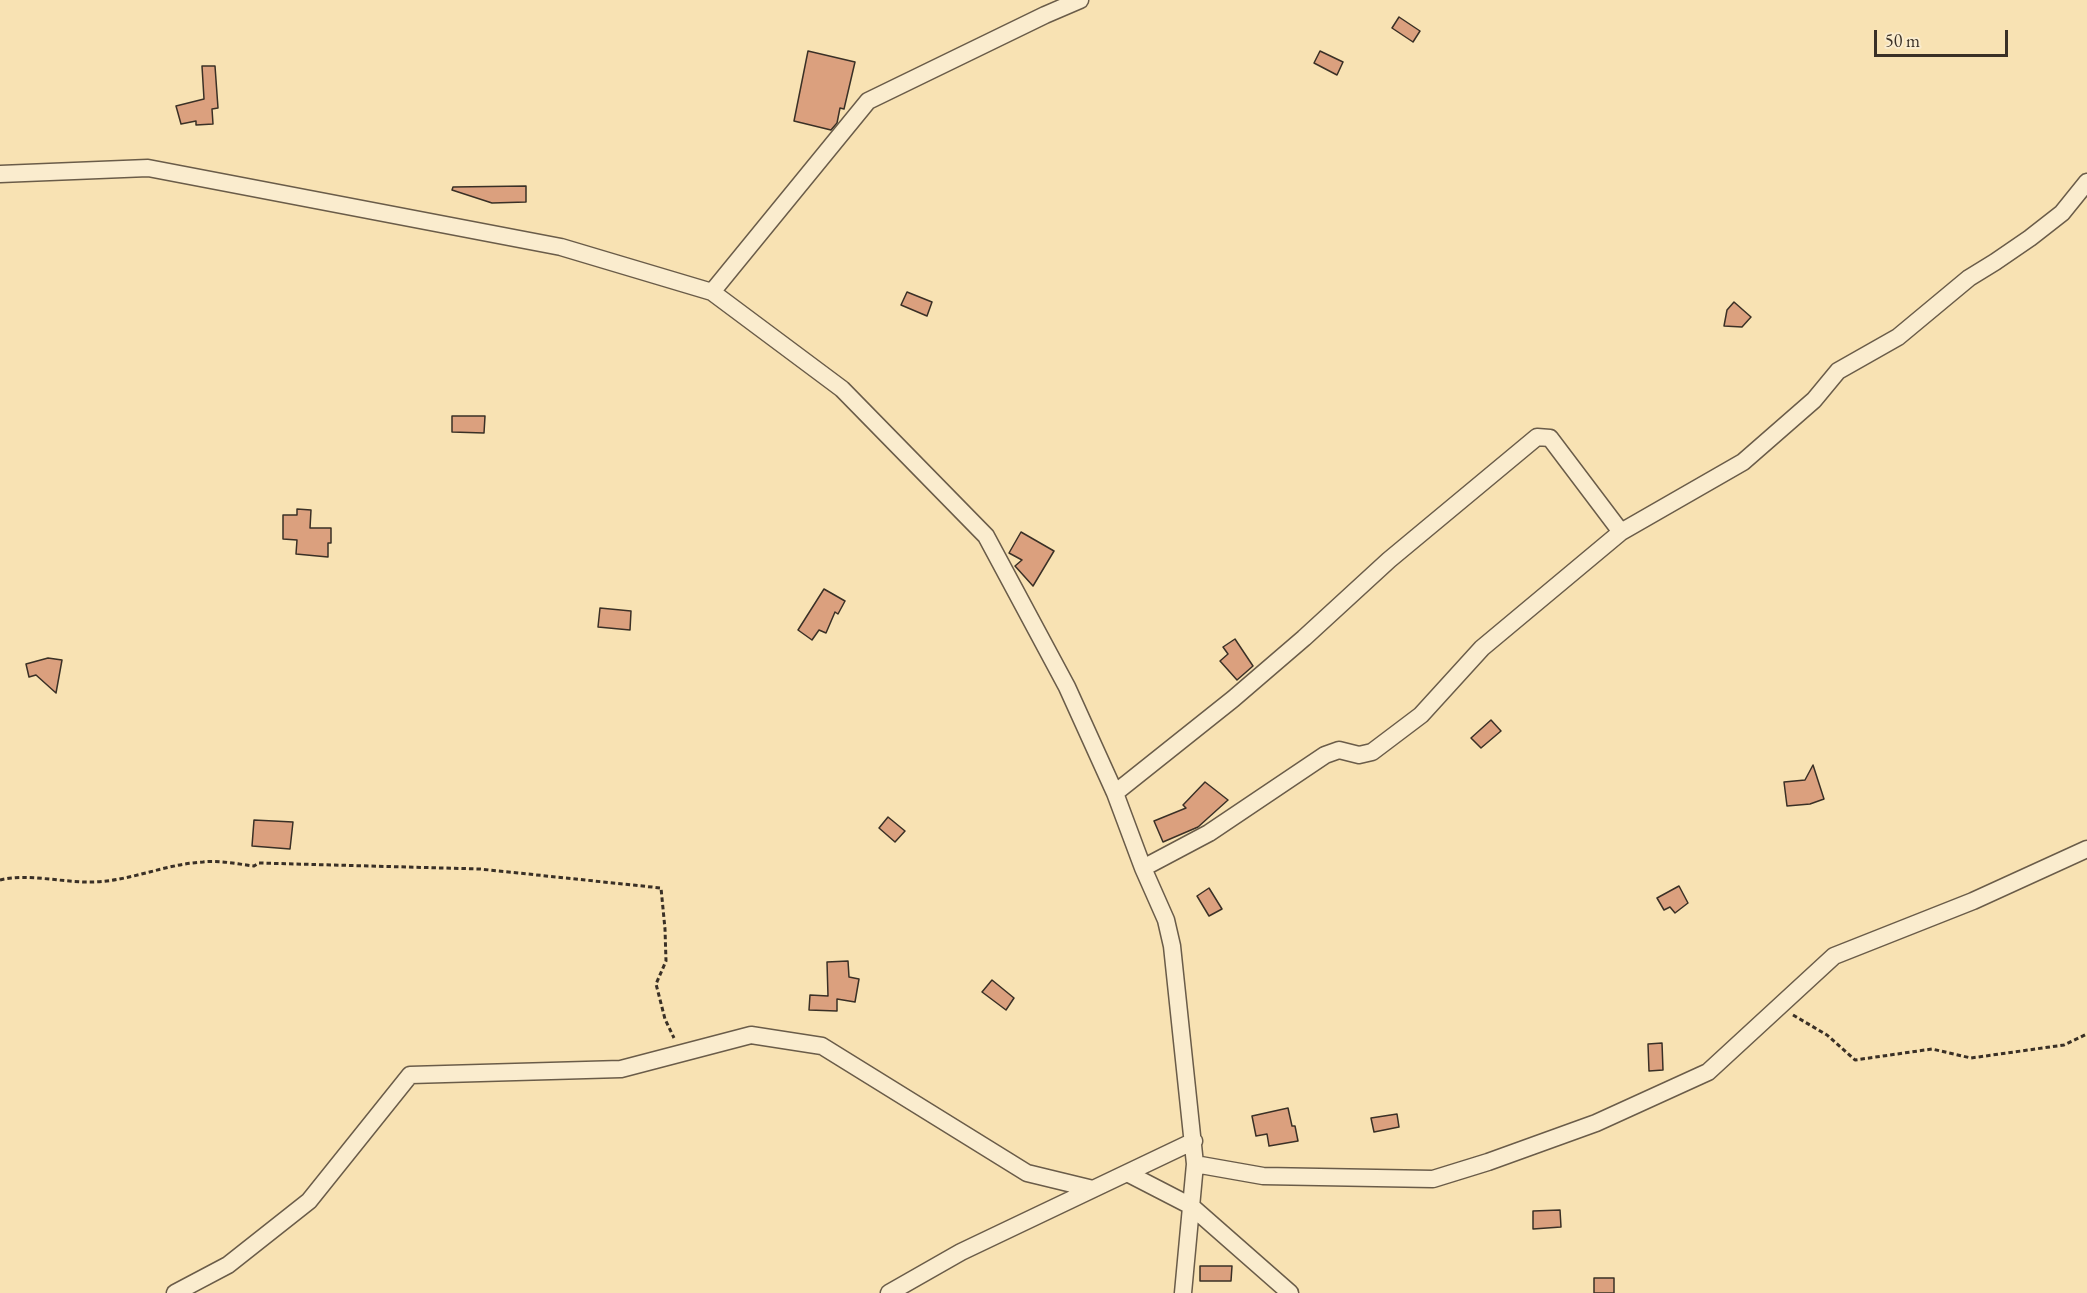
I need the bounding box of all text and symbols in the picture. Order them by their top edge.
scale bar [1877,18,2010,56]
text: 50 m [1885,29,1920,52]

